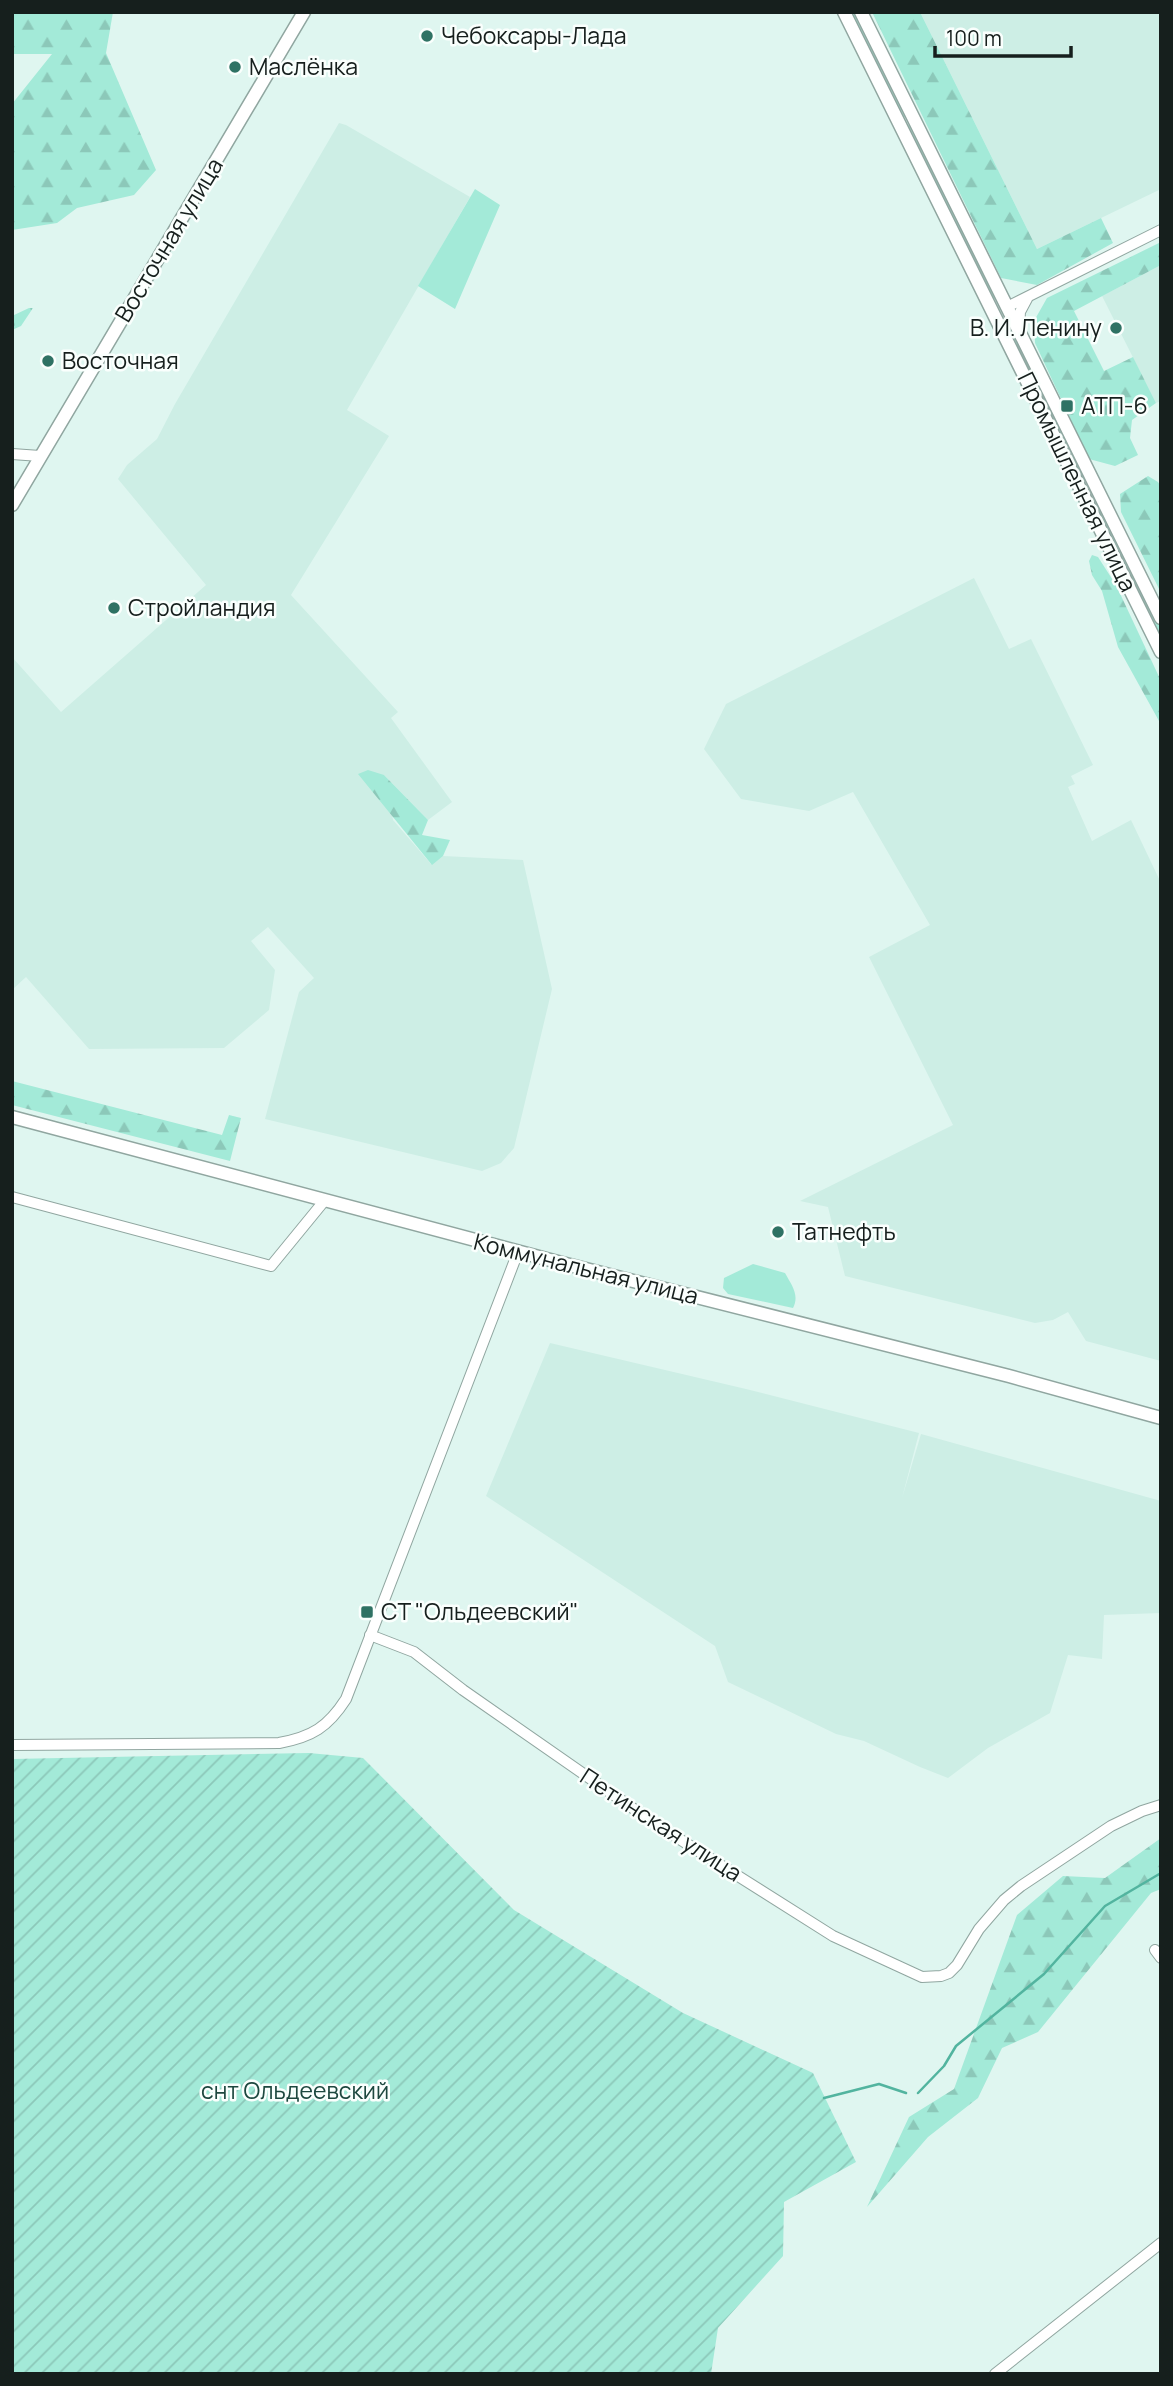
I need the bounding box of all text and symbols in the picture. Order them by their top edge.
scale bar [935,14,1072,58]
place label: Чебоксары-Лада [441,19,627,51]
text: 100 m [946,24,1002,52]
marker: Чебоксары-Лада [419,28,435,44]
place label: Маслёнка [249,50,358,82]
marker: Маслёнка [227,59,243,75]
street label: Восточная улица [106,151,230,328]
place label: В. И. Ленину [970,311,1102,343]
marker: В. И. Ленину [1108,320,1124,336]
place label: Восточная [62,344,179,376]
marker: Восточная [40,353,56,369]
street label: Промышленная улица [1011,366,1145,597]
place label: АТП-6 [1081,389,1148,421]
marker: АТП-6 [1059,398,1075,414]
place label: Стройландия [128,591,276,623]
marker: Стройландия [106,600,122,616]
place label: Татнефть [792,1215,896,1247]
marker: Татнефть [770,1224,786,1240]
street label: Коммунальная улица [471,1225,702,1311]
place label: СТ "Ольдеевский" [381,1595,579,1627]
marker: СТ "Ольдеевский" [359,1604,375,1620]
street label: Петинская улица [575,1760,749,1888]
park label: снт Ольдеевский [201,2074,389,2106]

